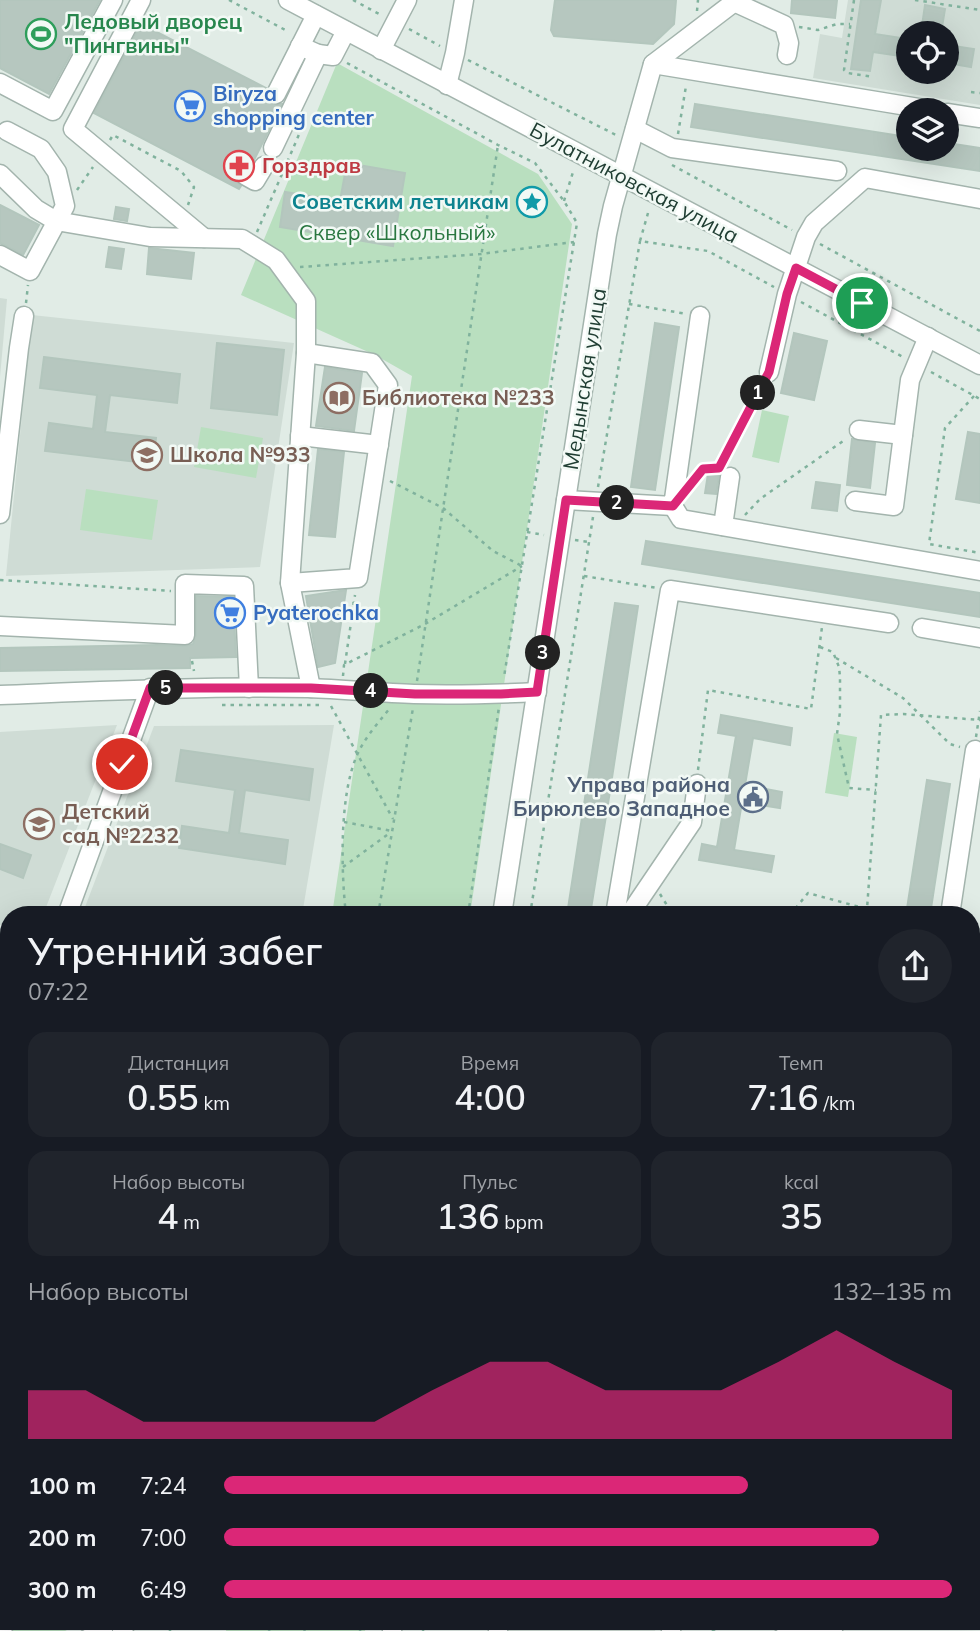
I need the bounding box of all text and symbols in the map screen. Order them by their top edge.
place label: Ледовый дворец "Пингвины" [64,8,242,58]
sports icon: Ледовый дворец "Пингвины" [24,17,58,51]
map controls [896,21,959,161]
button: locate [896,21,959,84]
place label: Biryza shopping center [213,80,375,130]
supermarket icon: Biryza shopping center [173,89,207,123]
button: layers [896,98,959,161]
street label: Булатниковская улица [526,116,743,248]
pharmacy icon: Горздрав [222,149,256,183]
place label: Горздрав [262,152,361,178]
place icon: Cоветским летчикам [515,185,549,219]
place label: Cоветским летчикам [292,188,509,214]
park label: Сквер «Школьный» [299,219,495,245]
pin [832,273,892,333]
icon: arrive [843,284,881,322]
street label: Медынская улица [557,286,611,472]
pin: 1 [740,376,776,410]
text: 1 [752,380,763,404]
library icon: Библиотека №233 [322,381,356,415]
place label: Библиотека №233 [362,384,555,410]
school or university icon: Школа №933 [130,438,164,472]
place label: Школа №933 [170,441,311,467]
pin: 2 [600,486,634,520]
text: 2 [611,490,622,514]
supermarket icon: Pyaterochka [213,596,247,630]
place label: Pyaterochka [253,599,379,625]
pin: 3 [526,636,560,670]
text: 3 [537,640,548,664]
pin: 5 [148,670,184,706]
pin: 4 [354,674,388,708]
text: 5 [160,675,171,699]
text: 4 [365,678,376,702]
pin [92,734,152,794]
icon: check [103,745,141,783]
place label: Управа района Бирюлево Западное [513,771,730,821]
public building icon: Управа района Бирюлево Западное [736,780,770,814]
place label: Детский сад №2232 [62,798,179,848]
school or university icon: Детский сад №2232 [22,807,56,841]
text: Утренний забег [28,927,322,975]
button: share [878,929,952,1003]
text: 07:22 [28,977,88,1006]
text: Дистанция [128,1051,229,1075]
text: Время [461,1051,519,1075]
text: Темп [779,1051,824,1075]
text: 0.55 [127,1075,199,1119]
text: 4:00 [454,1075,526,1119]
text: 7:16 [747,1075,819,1119]
text: km [199,1091,230,1115]
text: /km [819,1091,855,1115]
text: Набор высоты [112,1170,245,1194]
text: Пульс [462,1170,518,1194]
text: kcal [784,1170,819,1194]
text: 4 [157,1194,178,1238]
text: 136 [436,1194,499,1238]
text: 35 [780,1194,822,1238]
text: m [178,1210,200,1234]
text: bpm [499,1210,544,1234]
text: Набор высоты [28,1277,189,1306]
text: 132–135 m [831,1277,952,1306]
text: 100 m [28,1471,96,1500]
text: 7:24 [140,1471,187,1500]
text: 200 m [28,1523,96,1552]
text: 7:00 [140,1523,187,1552]
text: 300 m [28,1575,96,1604]
text: 6:49 [140,1575,187,1604]

